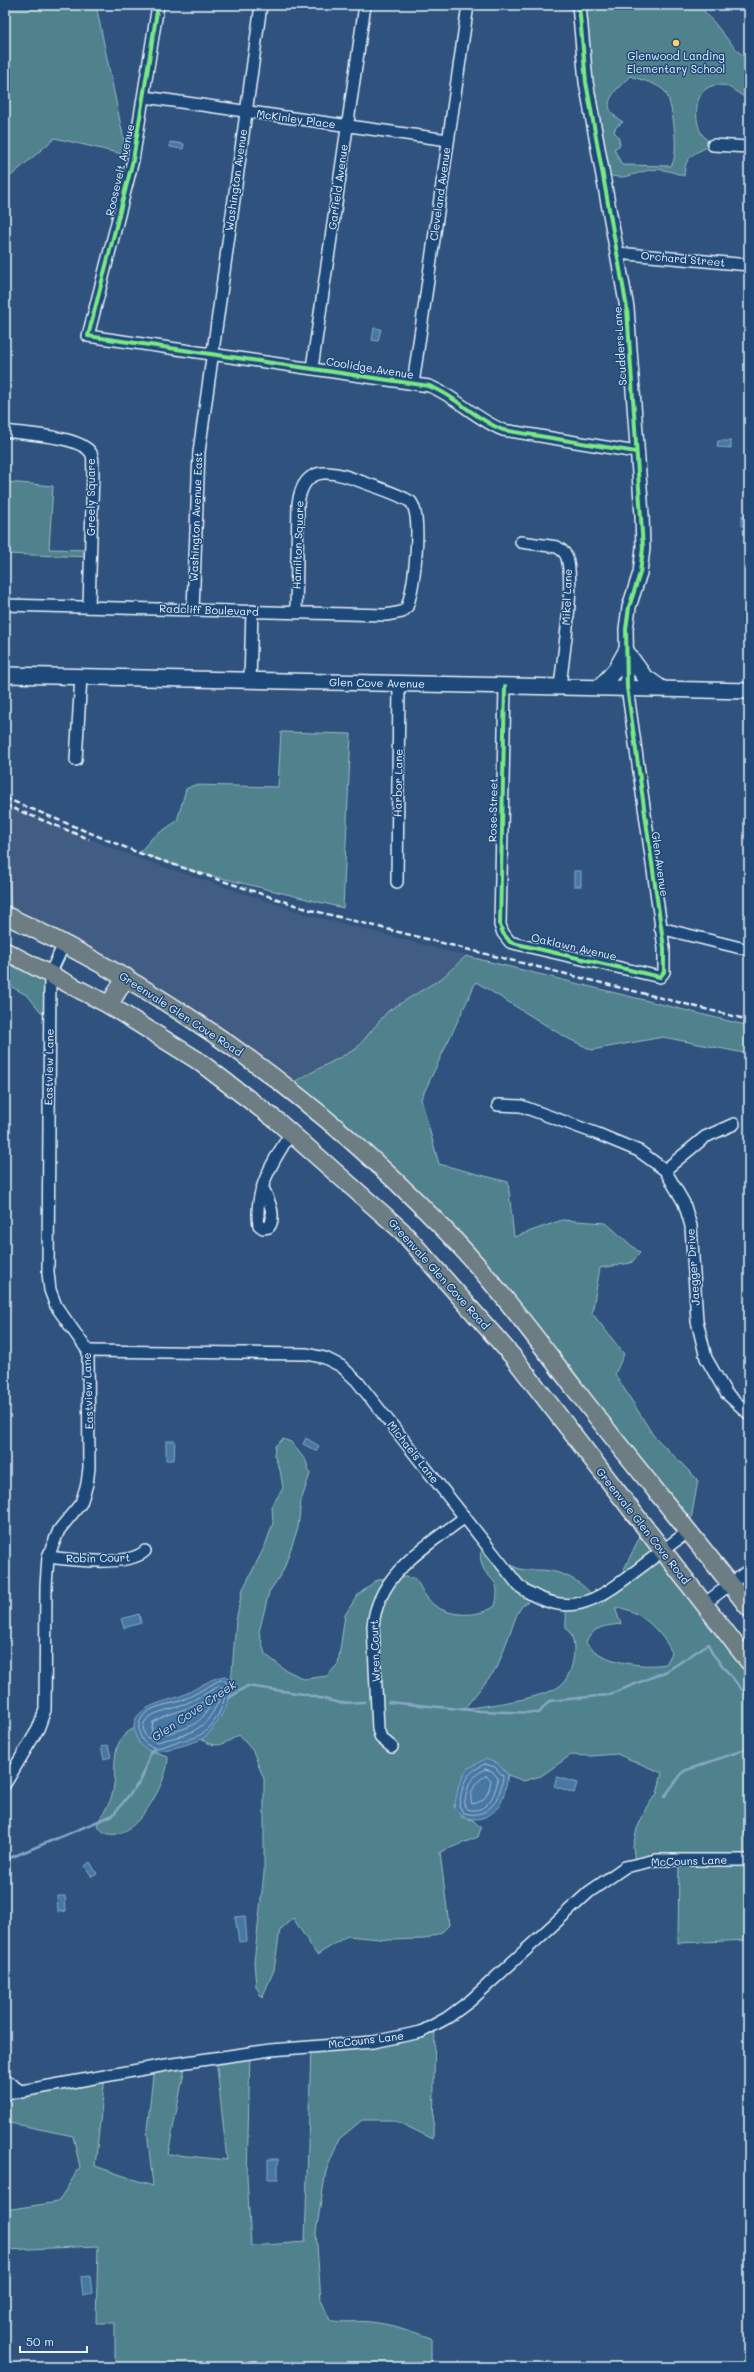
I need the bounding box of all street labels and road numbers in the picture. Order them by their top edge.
street label: McKinley Place [256,106,337,132]
street label: Roosevelt Avenue [102,122,137,217]
street label: Washington Avenue [221,128,250,232]
street label: Garfield Avenue [324,143,351,231]
street label: Cleveland Avenue [426,146,454,242]
street label: Orchard Street [640,247,726,270]
street label: Scudders Lane [609,306,630,386]
street label: Coolidge Avenue [325,353,415,382]
street label: Washington Avenue East [186,452,205,582]
street label: Greely Square [83,458,98,536]
street label: Hamilton Square [288,500,307,590]
street label: Mikel Lane [558,568,575,626]
street label: Radcliff Boulevard [159,600,259,619]
street label: Glen Cove Avenue [329,674,425,691]
street label: Harbor Lane [389,749,406,817]
street label: Rose Street [484,778,501,842]
street label: Glen Avenue [649,831,672,898]
street label: Oaklawn Avenue [530,929,618,964]
street label: Greenvale Glen Cove Road [117,968,246,1059]
street label: Eastview Lane [40,1028,57,1106]
street label: Greenvale Glen Cove Road [385,1215,493,1332]
street label: Jaegger Drive [682,1228,703,1306]
street label: Eastview Lane [79,1352,96,1430]
street label: Michaels Lane [384,1417,443,1486]
street label: Greenvale Glen Cove Road [593,1464,694,1587]
street label: Robin Court [66,1549,130,1566]
street label: Wren Court [366,1619,383,1682]
street label: McCouns Lane [651,1852,727,1869]
street label: McCouns Lane [327,2027,405,2052]

